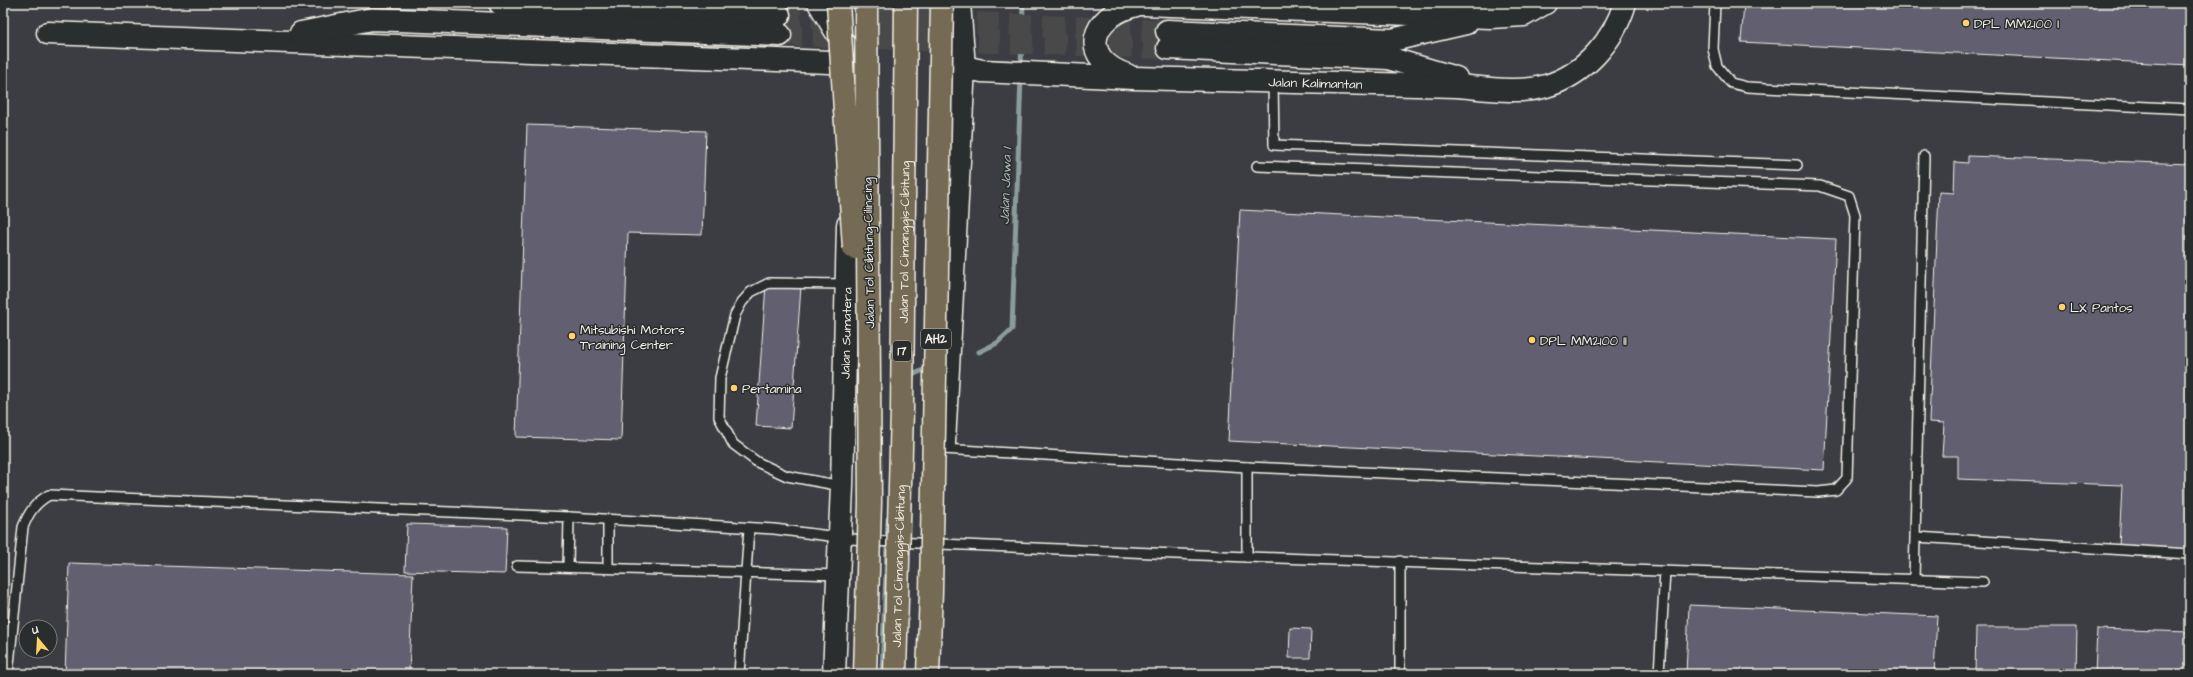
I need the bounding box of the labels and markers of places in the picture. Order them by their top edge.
place label: DPL MM2100 I [1974,15,2059,33]
marker: DPL MM2100 I [1961,18,1971,28]
place label: LX Pantos [2070,299,2133,317]
marker: LX Pantos [2057,302,2067,312]
place label: Mitsubishi Motors Training Center [580,321,685,355]
marker: Mitsubishi Motors Training Center [567,331,577,341]
place label: DPL MM2100 II [1540,332,1627,350]
marker: DPL MM2100 II [1527,335,1537,345]
place label: Pertamina [742,380,802,398]
marker: Pertamina [729,383,739,393]

